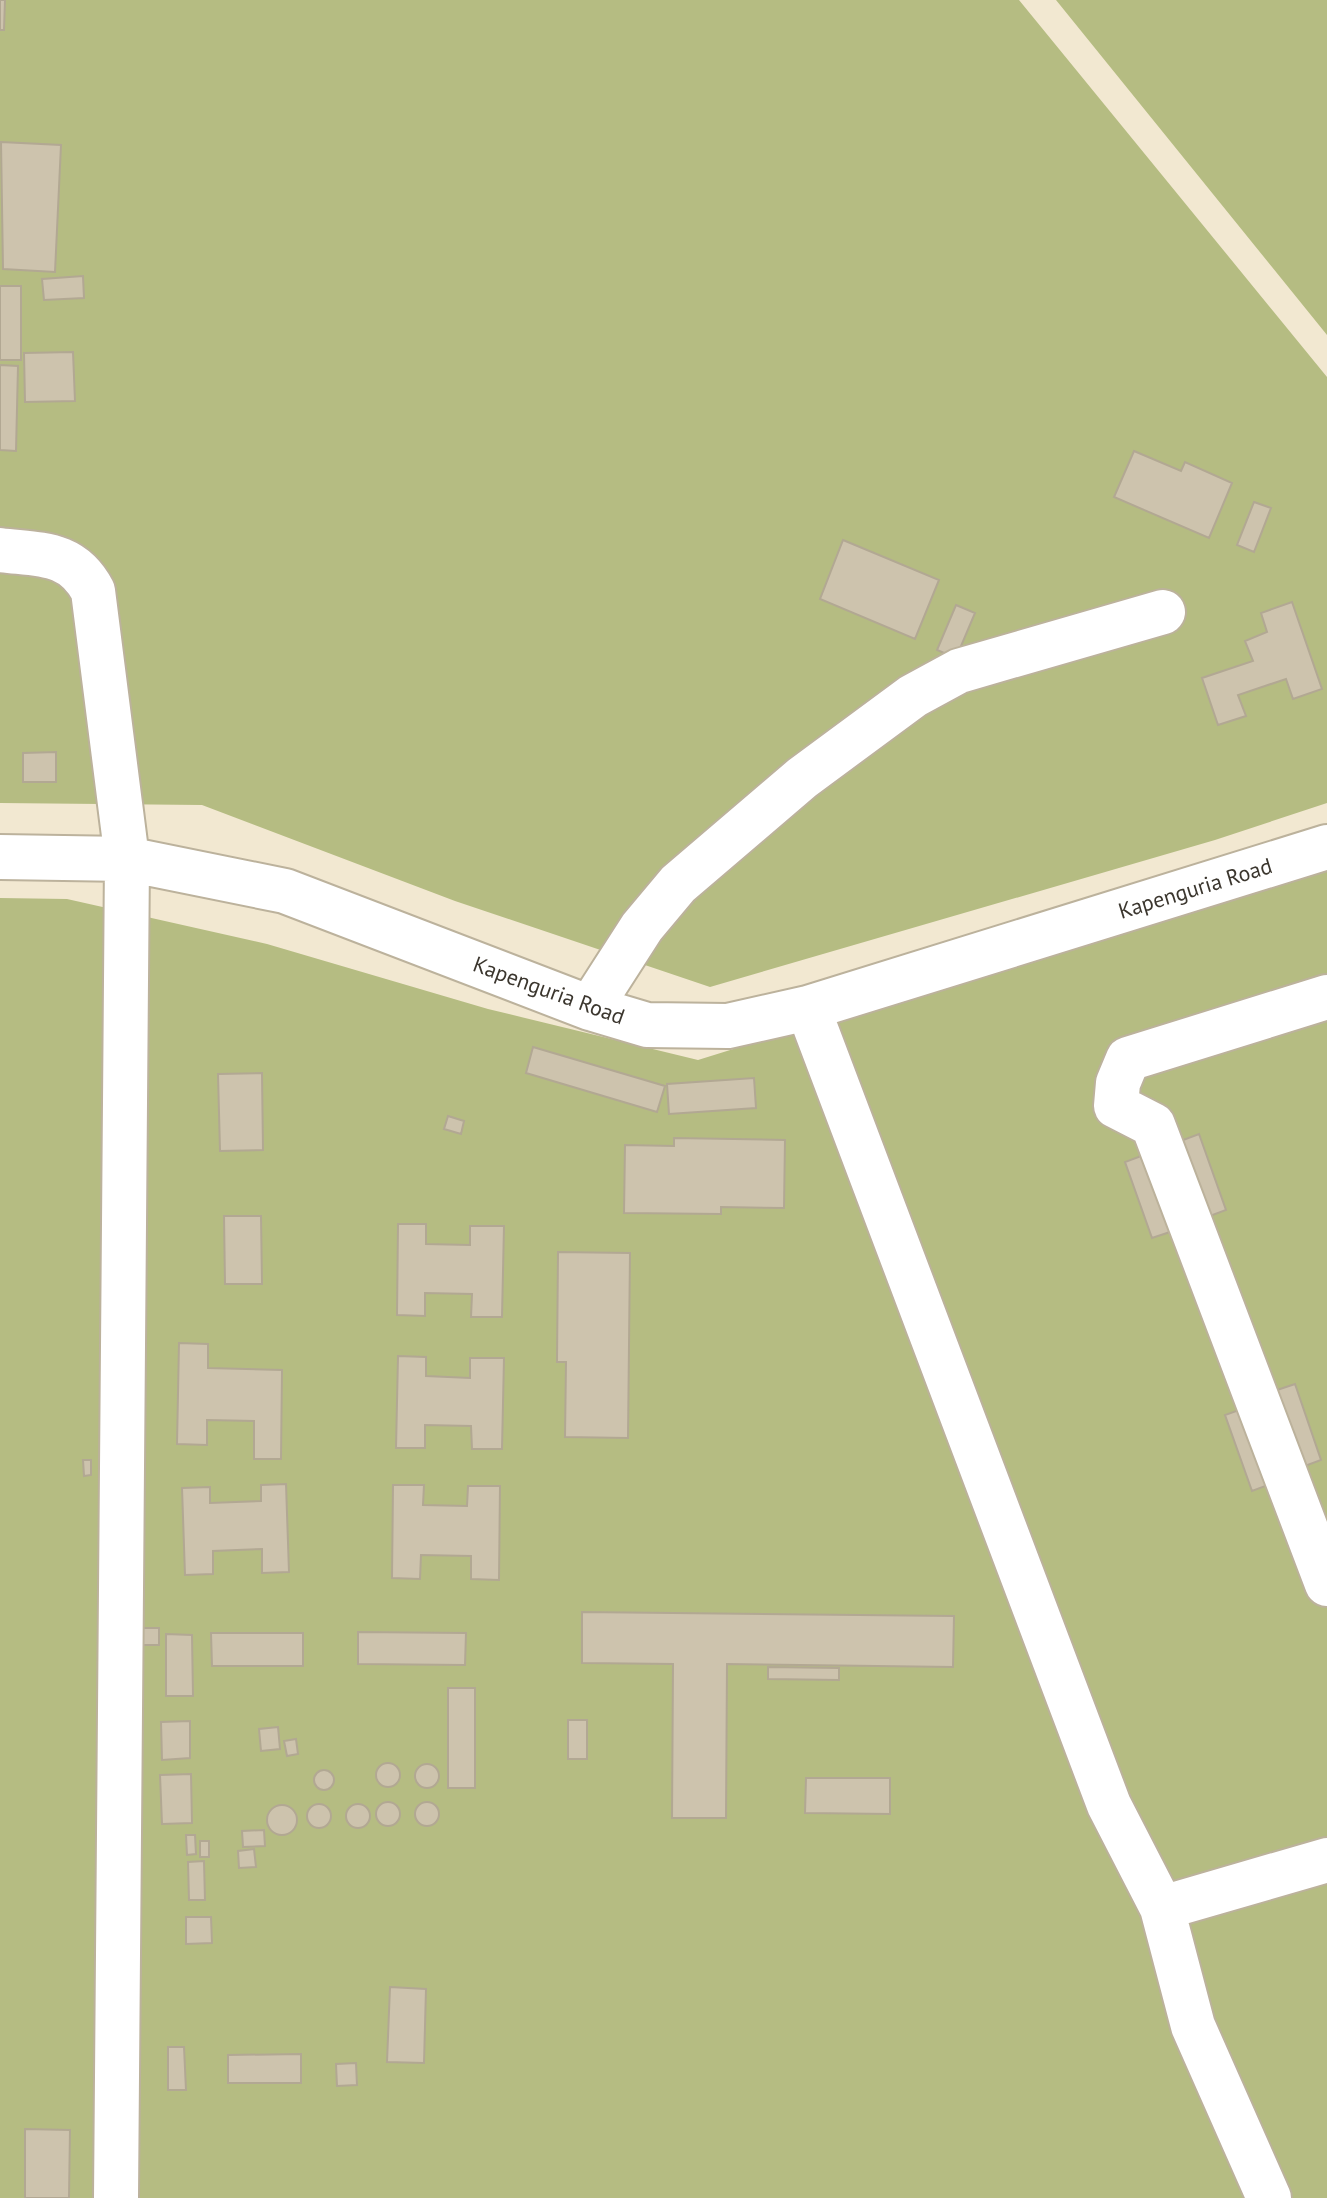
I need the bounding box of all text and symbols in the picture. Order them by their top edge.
street label: Kapenguria Road [1115,851,1275,925]
street label: Kapenguria Road [469,950,629,1030]

